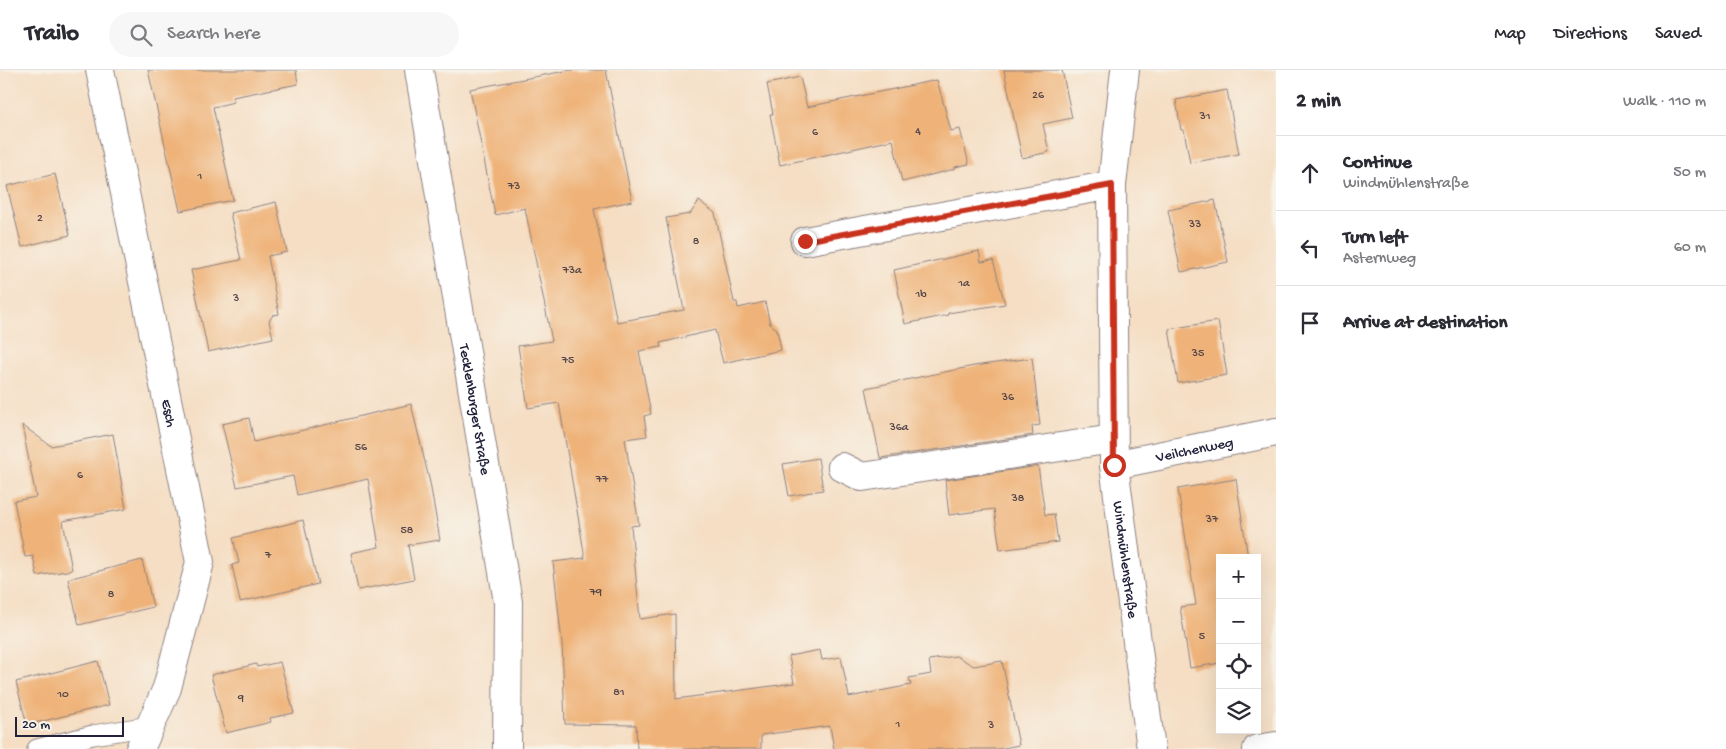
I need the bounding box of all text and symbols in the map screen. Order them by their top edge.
search box [109,12,459,57]
text: Trailo [25,20,79,49]
icon: search [127,21,155,49]
text: Search here [167,23,261,46]
text: Map [1494,24,1526,45]
text: Directions [1554,24,1627,45]
text: Saved [1655,24,1701,45]
house number: 26 [1032,89,1045,103]
text: 2 min [1296,90,1341,115]
text: Walk · 110 m [1623,93,1706,112]
house number: 31 [1198,110,1211,124]
house number: 4 [915,125,921,139]
house number: 6 [812,126,819,140]
text: Continue [1343,152,1412,175]
icon: ahead [1296,159,1324,187]
text: 50 m [1673,164,1706,183]
house number: 1 [197,170,203,184]
text: Windmühlenstraße [1343,175,1469,194]
house number: 73 [507,180,520,194]
house number: 2 [37,212,43,226]
house number: 33 [1188,218,1201,232]
text: Turn left [1343,227,1407,250]
route end [794,230,817,253]
icon: left [1296,234,1324,262]
house number: 8 [693,235,700,249]
text: 60 m [1674,239,1706,258]
text: Asternweg [1343,250,1416,269]
house number: 73a [561,264,582,278]
house number: 1a [957,277,970,291]
house number: 1b [914,288,927,302]
house number: 3 [232,292,239,306]
icon: arrive [1296,309,1324,337]
text: Arrive at destination [1343,312,1507,335]
street label: Tecklenburger Straße [454,342,494,477]
house number: 35 [1191,347,1204,361]
house number: 75 [561,354,574,368]
house number: 36 [1001,391,1015,405]
street label: Esch [156,398,179,429]
house number: 36a [889,421,909,435]
street label: Veilchenweg [1153,434,1235,467]
house number: 56 [355,441,368,455]
route start [1103,454,1126,477]
house number: 6 [77,469,84,483]
house number: 77 [595,473,609,487]
house number: 38 [1011,492,1025,506]
street label: Windmühlenstraße [1108,500,1141,620]
house number: 37 [1205,513,1219,527]
house number: 58 [401,524,414,538]
house number: 7 [264,549,272,563]
map controls [1216,554,1261,734]
button: + [1216,554,1261,599]
house number: 79 [589,586,602,600]
house number: 8 [108,588,115,602]
button: − [1216,599,1261,644]
house number: 5 [1199,630,1205,644]
button: locate [1216,644,1261,689]
house number: 81 [613,686,625,700]
house number: 10 [56,688,69,702]
button: layers [1216,689,1261,734]
house number: 9 [237,692,244,706]
scale bar [15,714,124,737]
text: 20 m [22,717,50,734]
house number: 1 [895,718,901,732]
house number: 3 [987,719,994,733]

